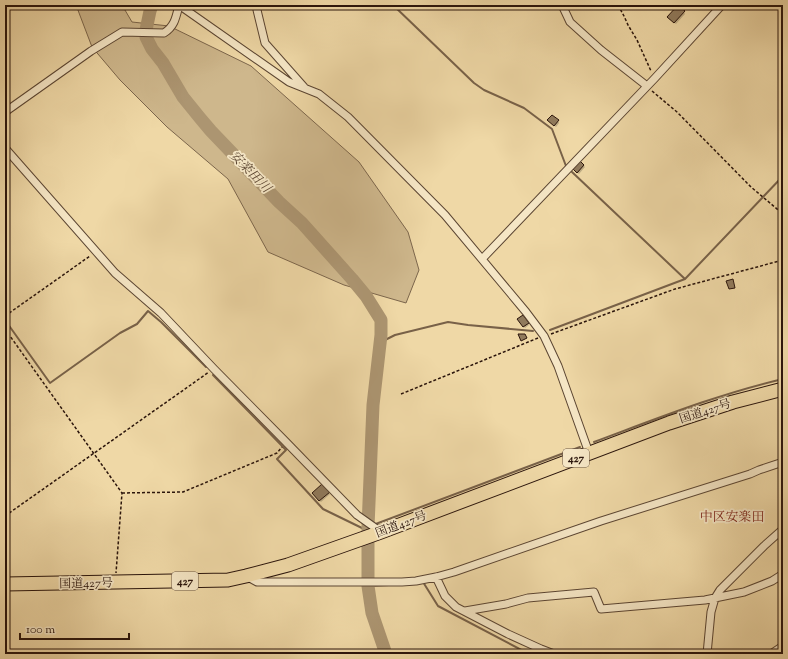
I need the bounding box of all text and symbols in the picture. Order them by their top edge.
water label: 安楽田川 [225,147,275,199]
street label: 国道427号 [677,395,734,429]
road number: 427 [563,449,589,467]
street label: 国道427号 [373,507,430,543]
district label: 中区安楽田 [699,509,765,527]
road number: 427 [172,572,198,590]
street label: 国道427号 [59,575,113,593]
scale bar [20,615,129,641]
text: 100 m [26,621,55,639]

